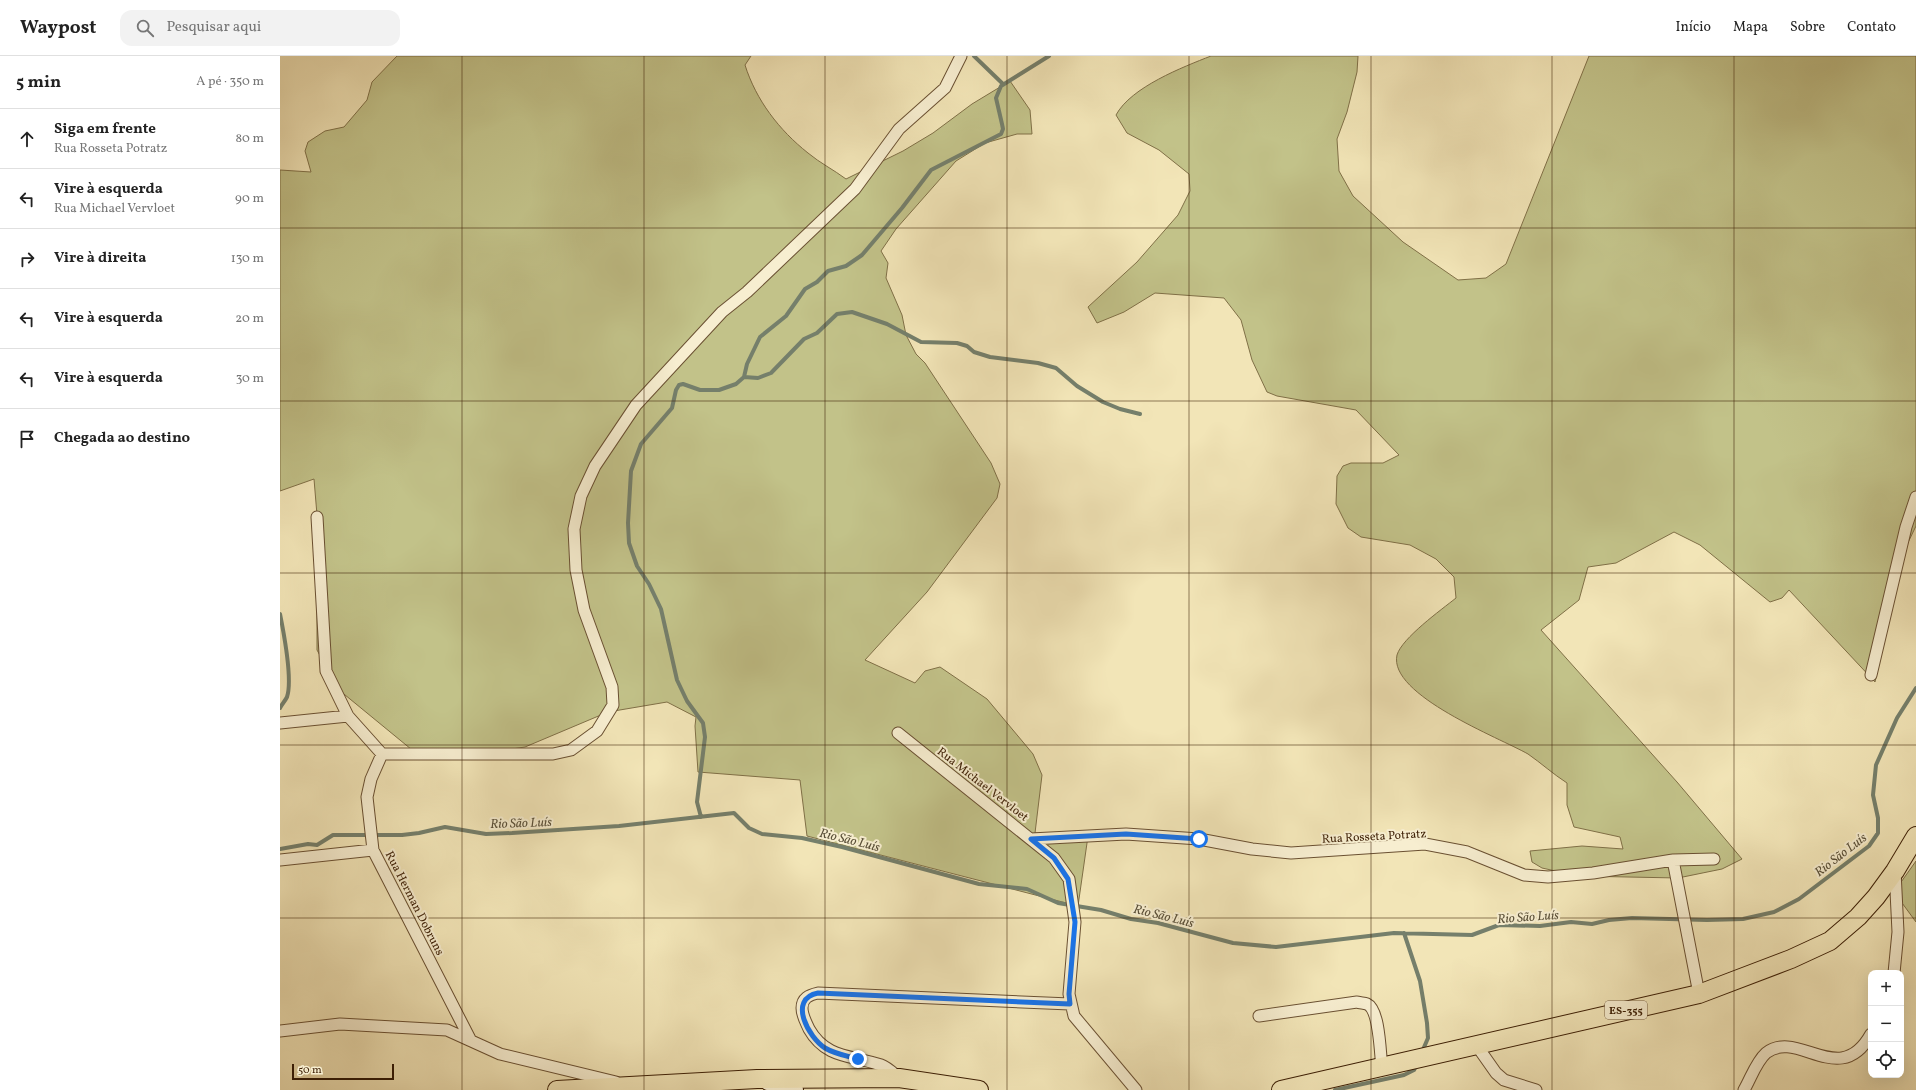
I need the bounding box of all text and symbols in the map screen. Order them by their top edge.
search box [120,10,400,46]
text: Waypost [20,15,96,41]
icon: search [134,17,156,39]
text: Pesquisar aqui [166,17,261,38]
text: Início [1675,18,1711,37]
text: Mapa [1733,18,1768,37]
text: Sobre [1790,18,1825,37]
text: Contato [1847,18,1896,37]
text: 5 min [16,71,61,94]
text: A pé · 350 m [196,73,264,91]
text: Siga em frente [54,119,156,140]
icon: ahead [16,128,38,150]
text: 80 m [235,130,264,148]
text: Rua Rosseta Potratz [54,140,167,158]
text: Vire à esquerda [54,179,163,200]
icon: left [16,188,38,210]
text: 90 m [235,190,264,208]
text: Rua Michael Vervloet [54,200,175,218]
icon: right [16,248,38,270]
text: Vire à direita [54,248,146,269]
text: 130 m [231,250,264,268]
icon: left [16,308,38,330]
text: Vire à esquerda [54,308,163,329]
text: 20 m [235,310,264,328]
icon: left [16,368,38,390]
text: Vire à esquerda [54,368,163,389]
text: 30 m [236,370,264,388]
icon: arrive [16,428,38,450]
text: Chegada ao destino [54,428,190,449]
street label: Rua Michael Vervloet [933,744,1031,825]
water label: Rio São Luís [490,814,552,834]
water label: Rio São Luís [817,825,882,857]
street label: Rua Rosseta Potratz [1321,826,1427,848]
water label: Rio São Luís [1811,829,1871,882]
route start [1190,830,1208,848]
street label: Rua Herman Dobruns [381,849,447,958]
water label: Rio São Luís [1131,901,1196,933]
water label: Rio São Luís [1497,907,1560,929]
map controls [1868,970,1904,1078]
button: + [1868,970,1904,1006]
road number: ES-355 [1605,1001,1647,1019]
button: − [1868,1006,1904,1042]
button: locate [1868,1042,1904,1078]
route end [849,1050,867,1068]
scale bar [292,1062,394,1081]
text: 50 m [298,1063,322,1078]

